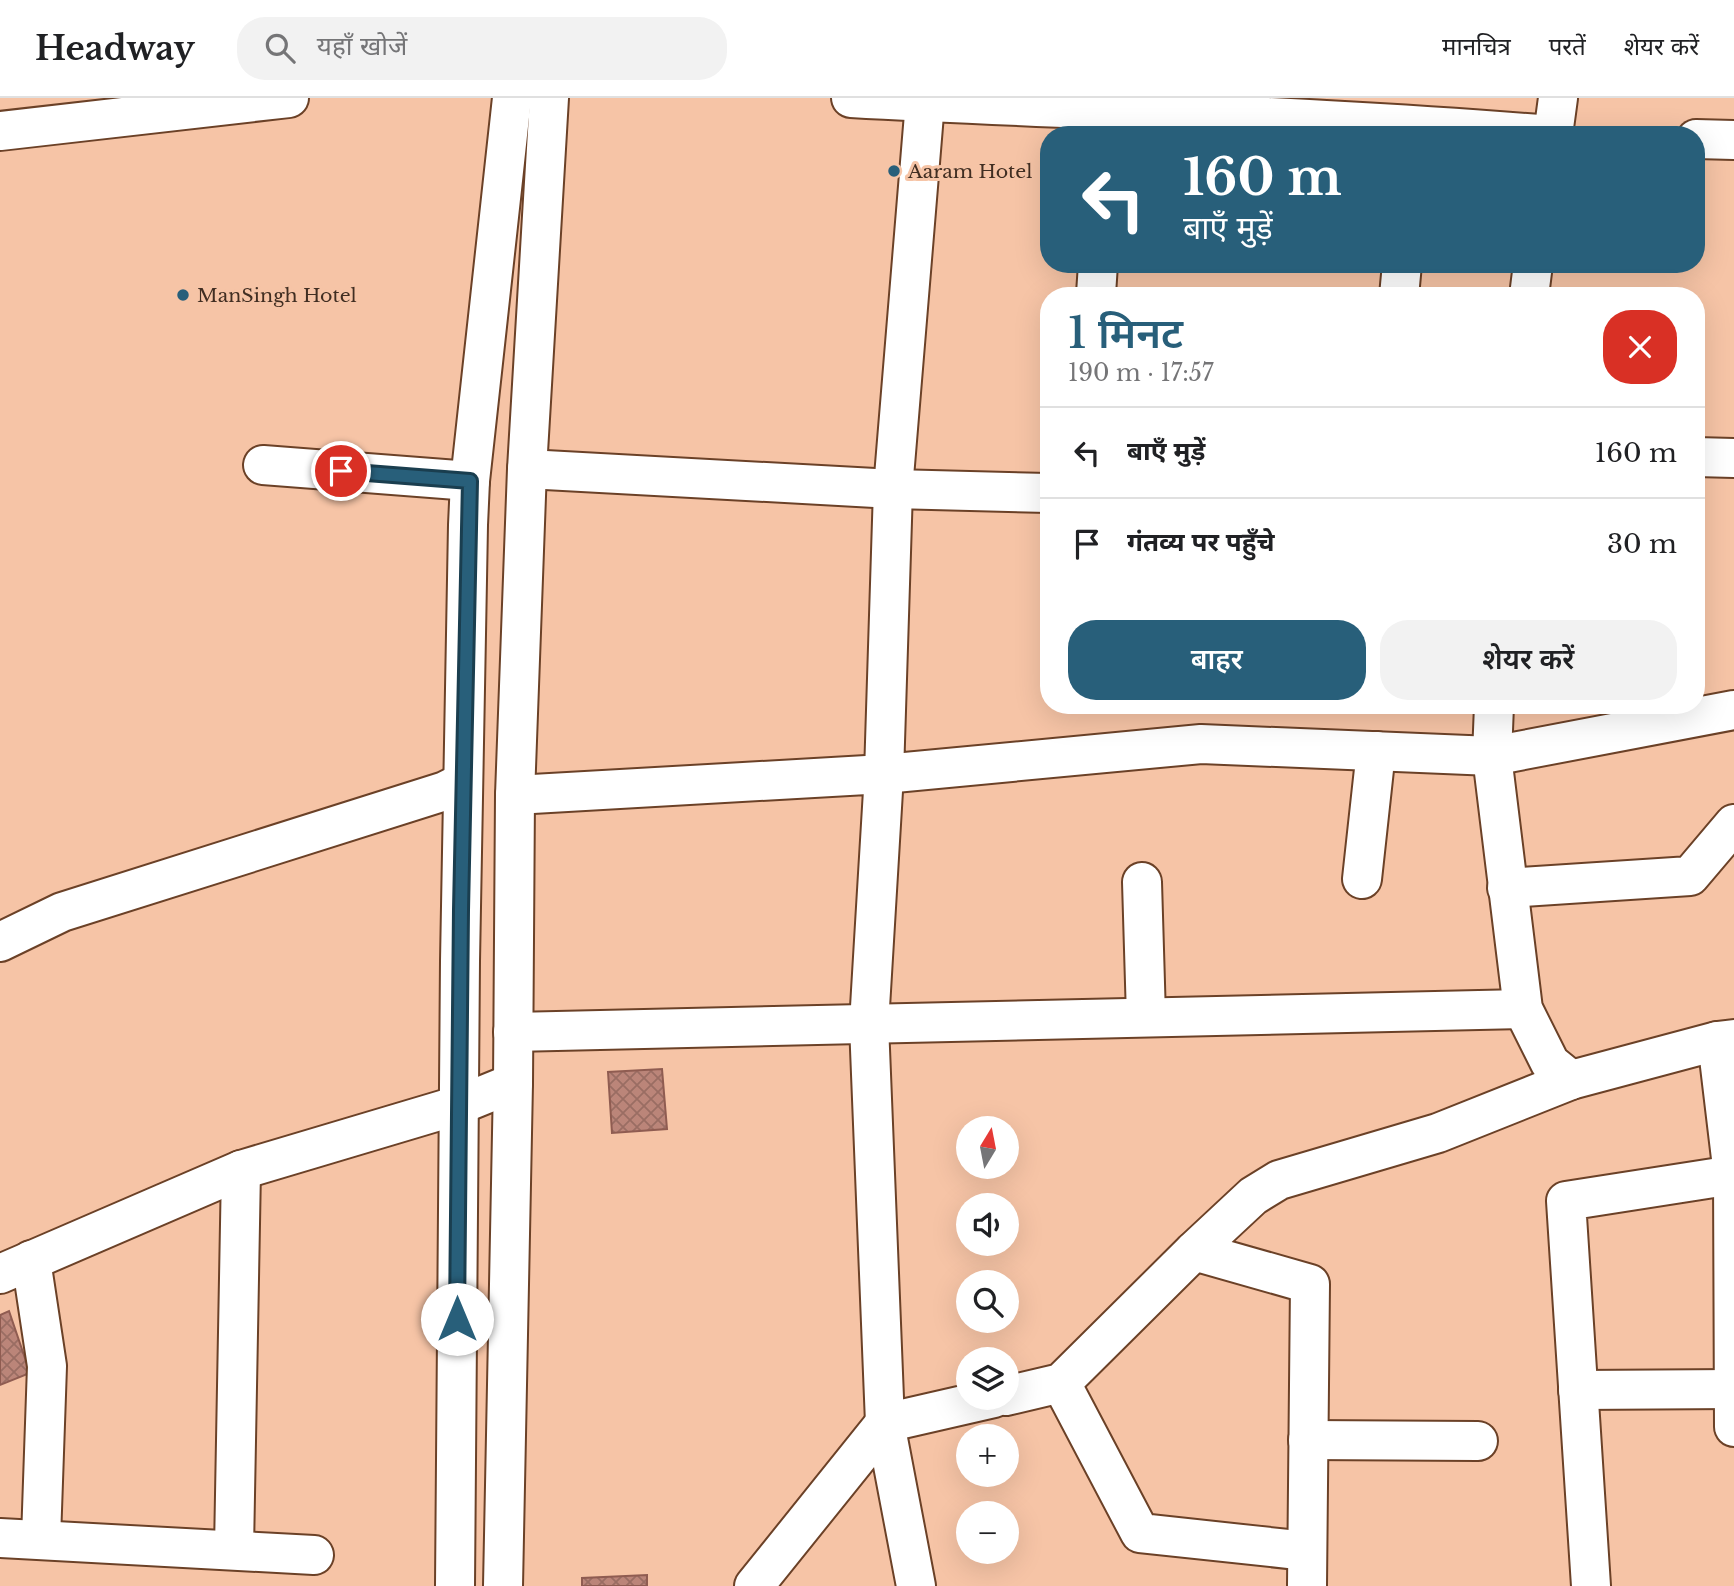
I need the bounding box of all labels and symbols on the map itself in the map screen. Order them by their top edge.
place label: Aaram Hotel [907,160,1032,183]
marker: Aaram Hotel [886,163,902,179]
place label: ManSingh Hotel [197,284,357,307]
marker: ManSingh Hotel [175,287,191,303]
pin [311,441,371,501]
north arrow [956,1116,1018,1180]
position arrow [420,1282,494,1356]

